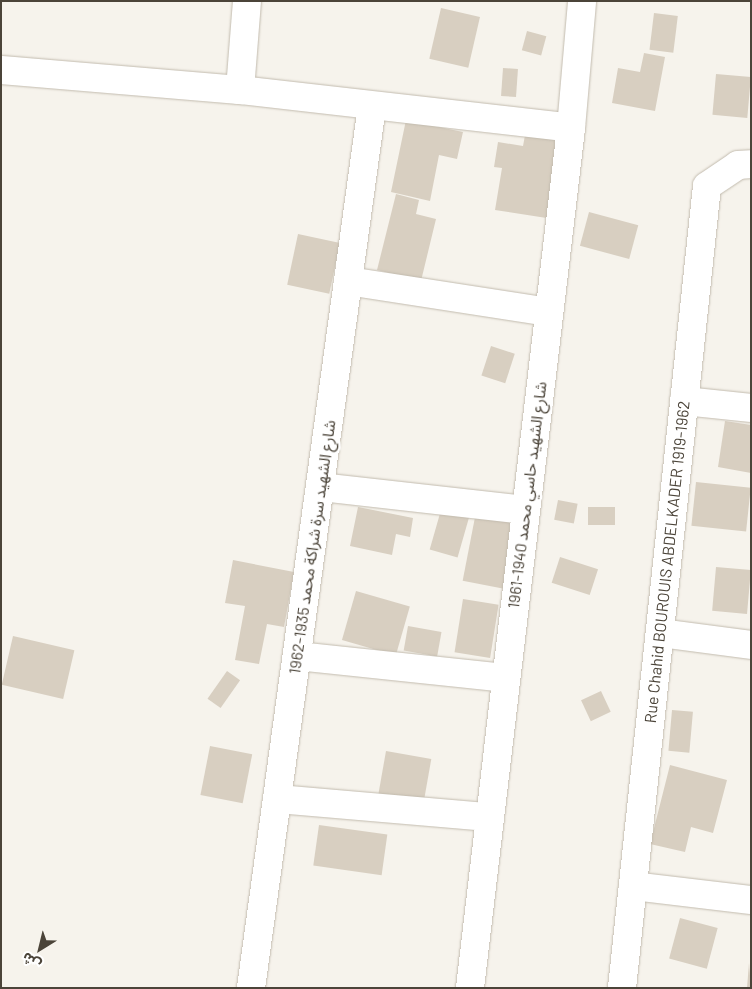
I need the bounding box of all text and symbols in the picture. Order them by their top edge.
street label: شارع الشهيد حاسي محمد 1940-1961 [504,380,550,610]
street label: Rue Chahid BOUROUIS ABDELKADER 1919-1962 [641,400,693,724]
street label: شارع الشهيد سرة شراكة محمد 1935-1962 [285,419,339,675]
north arrow [15,924,65,974]
text: ش [18,949,44,974]

